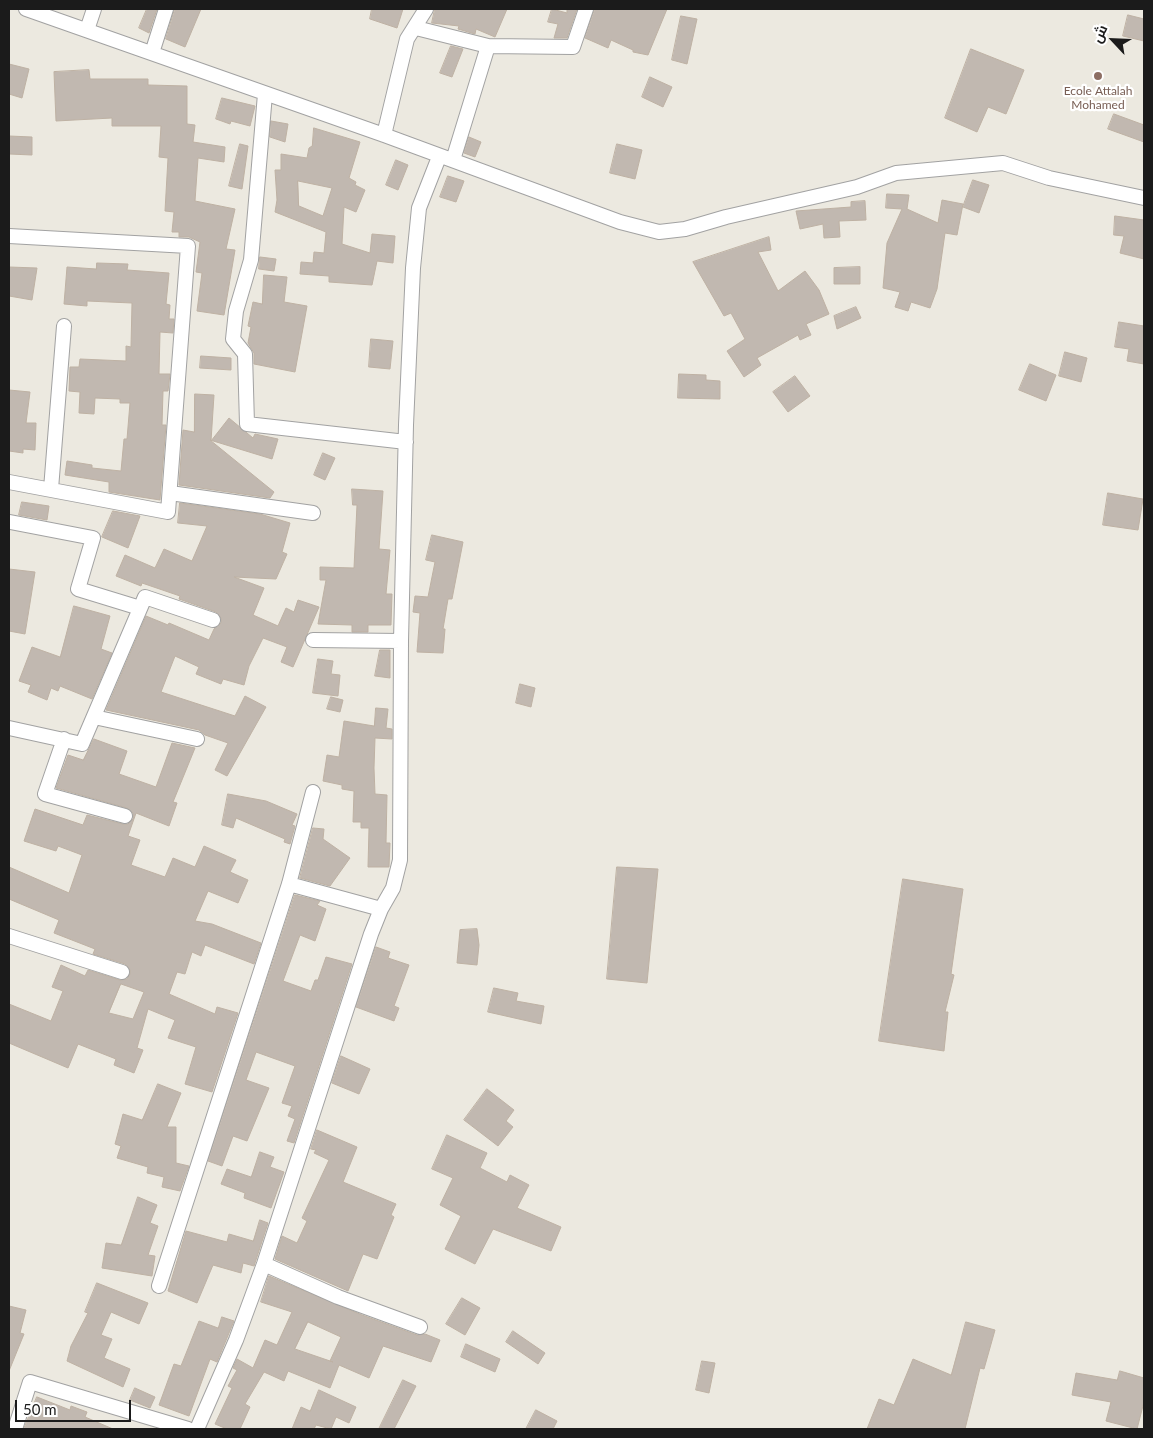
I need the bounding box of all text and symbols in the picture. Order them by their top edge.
north arrow [1088,15,1138,65]
text: ش [1087,22,1110,45]
marker: Ecole Attalah Mohamed [1092,70,1104,82]
place label: Ecole Attalah Mohamed [1064,84,1132,112]
scale bar [18,1390,134,1422]
text: 50 m [23,1400,57,1418]

